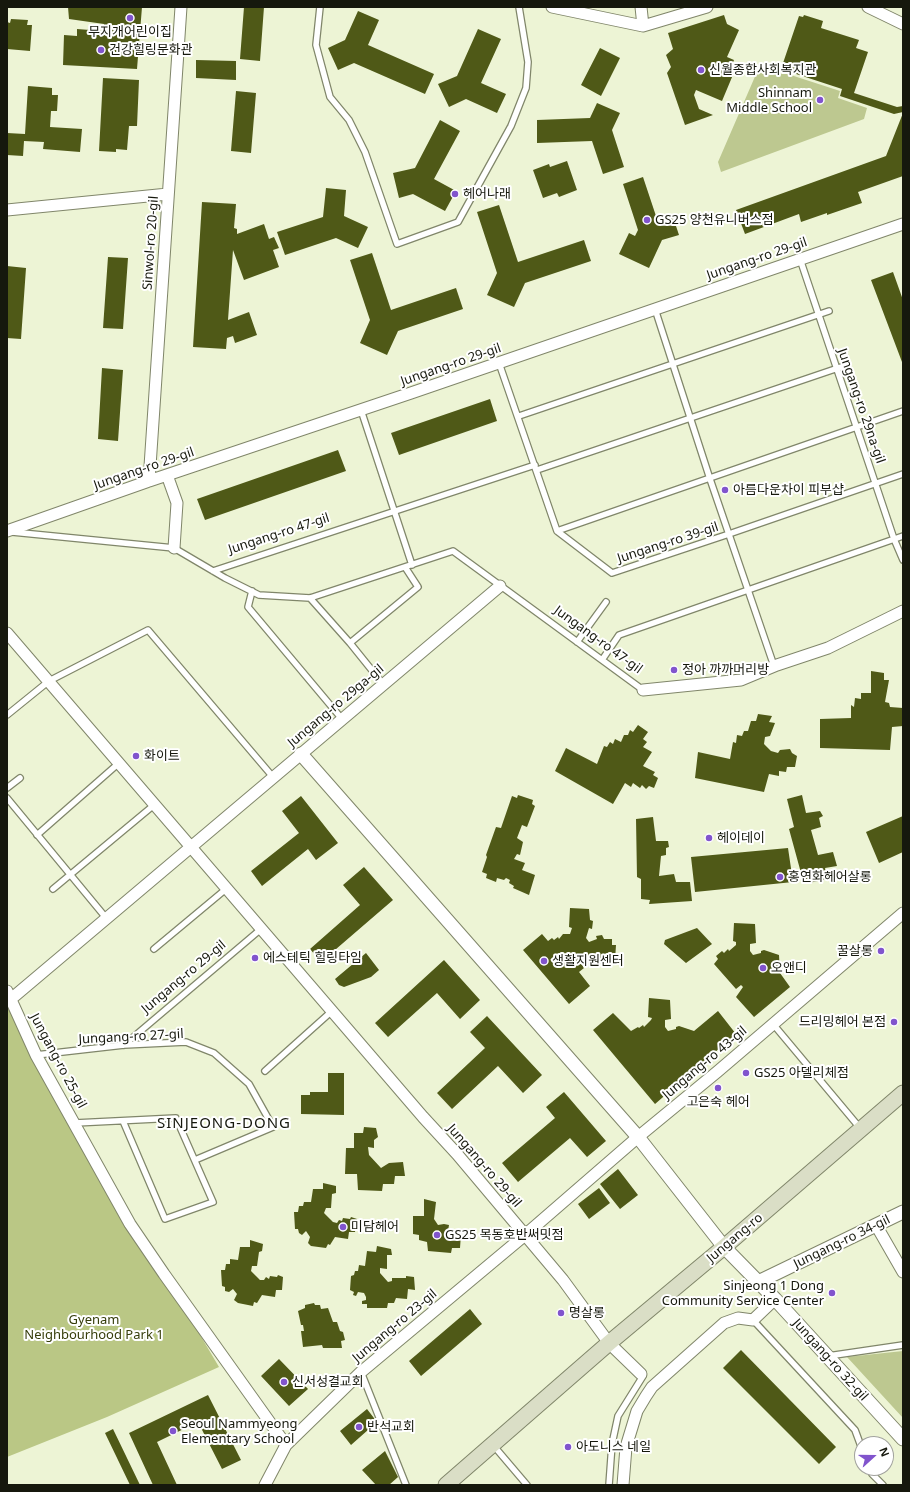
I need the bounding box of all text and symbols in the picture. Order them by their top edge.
marker: 무지개어린이집 [125,13,135,23]
place label: 무지개어린이집 [88,24,172,40]
place label: 건강힐링문화관 [109,42,193,58]
marker: 건강힐링문화관 [96,45,106,55]
place label: 신월종합사회복지관 [709,62,817,78]
marker: 신월종합사회복지관 [696,65,706,75]
place label: Shinnam Middle School [726,85,812,116]
marker: Shinnam Middle School [815,95,825,105]
place label: 헤어나래 [463,186,511,202]
marker: 헤어나래 [450,189,460,199]
street label: Sinwol-ro 20-gil [140,195,162,291]
place label: GS25 양천유니버스점 [655,212,774,228]
marker: GS25 양천유니버스점 [642,215,652,225]
street label: Jungang-ro 29-gil [705,234,809,284]
street label: Jungang-ro 29-gil [399,340,503,390]
street label: Jungang-ro 29na-gil [834,346,888,466]
street label: Jungang-ro 29-gil [92,444,196,494]
place label: 아름다운차이 피부샵 [733,482,844,498]
marker: 아름다운차이 피부샵 [720,485,730,495]
street label: Jungang-ro 47-gil [227,510,331,558]
street label: Jungang-ro 39-gil [616,519,720,567]
street label: Jungang-ro 47-gil [551,603,645,677]
street label: Jungang-ro 29ga-gil [285,661,387,751]
place label: 정아 까까머리방 [682,662,769,678]
marker: 정아 까까머리방 [669,665,679,675]
place label: 화이트 [144,748,180,764]
marker: 화이트 [131,751,141,761]
place label: 헤이데이 [717,830,765,846]
marker: 헤이데이 [704,833,714,843]
place label: 홍연화헤어살롱 [788,869,872,885]
marker: 홍연화헤어살롱 [775,872,785,882]
street label: Jungang-ro 29-gil [139,937,229,1017]
place label: 꿀살롱 [837,943,873,959]
marker: 꿀살롱 [876,946,886,956]
place label: 에스테틱 힐링타임 [263,950,362,966]
marker: 에스테틱 힐링타임 [250,953,260,963]
place label: 생활지원센터 [552,953,624,969]
marker: 생활지원센터 [539,956,549,966]
place label: 오앤디 [771,960,807,976]
marker: 오앤디 [758,963,768,973]
street label: Jungang-ro 25-gil [26,1011,90,1111]
place label: 드리밍헤어 본점 [799,1014,886,1030]
marker: 드리밍헤어 본점 [889,1017,899,1027]
street label: Jungang-ro 43-gil [660,1023,750,1103]
street label: Jungang-ro 27-gil [78,1026,184,1048]
place label: GS25 아델리체점 [754,1065,849,1081]
marker: GS25 아델리체점 [741,1068,751,1078]
marker: 고은숙 헤어 [713,1083,723,1093]
place label: 고은숙 헤어 [686,1094,750,1110]
district label: SINJEONG-DONG [157,1115,291,1133]
street label: Jungang-ro 29-gil [444,1121,524,1211]
street label: Jungang-ro [704,1210,766,1266]
street label: Jungang-ro 34-gil [791,1212,893,1272]
place label: 미담헤어 [351,1219,399,1235]
marker: 미담헤어 [338,1222,348,1232]
place label: GS25 목동호반써밋점 [445,1227,564,1243]
marker: GS25 목동호반써밋점 [432,1230,442,1240]
place label: Sinjeong 1 Dong Community Service Center [662,1278,824,1309]
street label: Jungang-ro 23-gil [350,1286,440,1366]
marker: Sinjeong 1 Dong Community Service Center [827,1288,837,1298]
place label: 명살롱 [569,1305,605,1321]
marker: 명살롱 [556,1308,566,1318]
park label: Gyenam Neighbourhood Park 1 [24,1312,164,1343]
street label: Jungang-ro 32-gil [789,1316,871,1404]
place label: 신서성결교회 [292,1374,364,1390]
marker: 신서성결교회 [279,1377,289,1387]
place label: Seoul Nammyeong Elementary School [181,1416,297,1447]
place label: 반석교회 [367,1419,415,1435]
marker: 반석교회 [354,1422,364,1432]
marker: Seoul Nammyeong Elementary School [168,1426,178,1436]
north arrow [854,1436,894,1476]
place label: 아도니스 네일 [576,1439,651,1455]
marker: 아도니스 네일 [563,1442,573,1452]
text: N [876,1445,893,1459]

